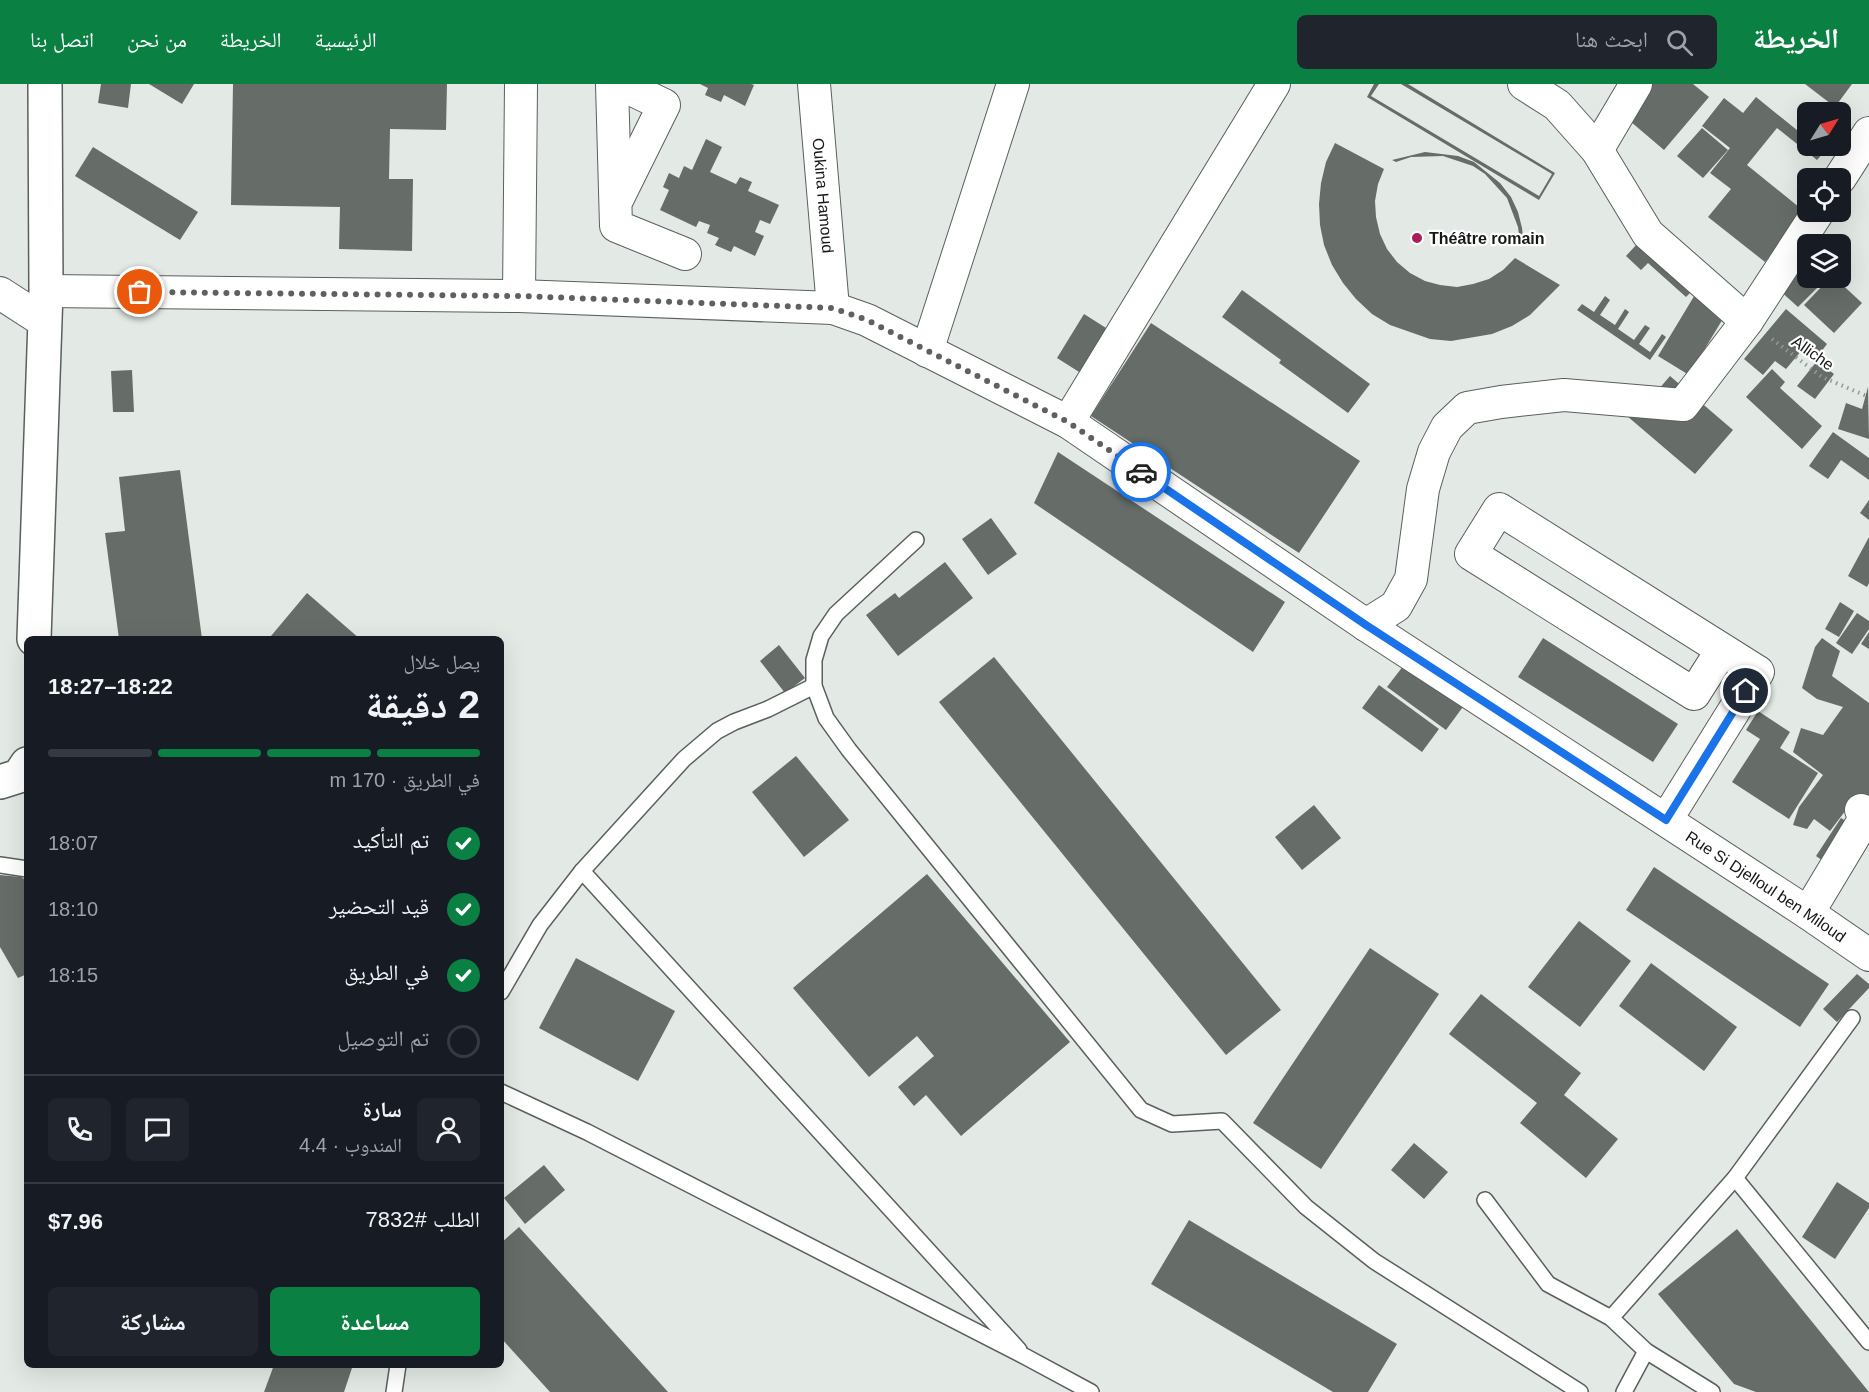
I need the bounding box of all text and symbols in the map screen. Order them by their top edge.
search box [1297,15,1717,69]
text: الخريطة [1753,23,1839,54]
icon: search [1663,26,1696,59]
text: ابحث هنا [1575,27,1648,52]
text: اتصل بنا [30,28,94,51]
text: من نحن [127,28,187,51]
text: الخريطة [220,28,282,51]
text: الرئيسية [315,28,377,51]
north arrow [1797,102,1851,156]
map controls [1797,102,1851,288]
street label: Oukina Hamoud [810,137,837,254]
button: locate [1797,168,1851,222]
place label: Théâtre romain [1429,230,1545,247]
marker: Théâtre romain [1410,231,1424,245]
button: layers [1797,234,1851,288]
pin [114,266,165,317]
icon: bag [123,275,156,308]
street label: Alliche [1789,333,1837,374]
courier [1111,442,1171,502]
icon: car [1125,456,1158,489]
text: يصل خلال [403,651,480,673]
pin [1720,665,1771,716]
text: 18:22–18:27 [48,674,173,699]
icon: home [1729,674,1762,707]
text: 2 دقيقة [366,683,480,726]
text: في الطريق · 170 m [330,769,480,791]
icon: check [447,827,480,860]
street label: Rue Si Djelloul ben Miloud [1683,827,1849,945]
text: تم التأكيد [353,828,429,853]
text: 18:07 [48,832,98,854]
icon: check [447,893,480,926]
text: قيد التحضير [329,894,429,919]
text: 18:10 [48,898,98,920]
icon: check [447,959,480,992]
text: في الطريق [344,960,429,985]
text: 18:15 [48,964,98,986]
text: تم التوصيل [337,1026,429,1051]
text: سارة [363,1097,402,1122]
button: phone [48,1098,111,1161]
button: chat [126,1098,189,1161]
button: person [417,1098,480,1161]
text: المندوب · 4.4 [299,1134,402,1156]
text: الطلب #7832 [366,1207,480,1232]
text: $7.96 [48,1209,103,1234]
button: مشاركة [48,1287,258,1356]
button: مساعدة [270,1287,480,1356]

